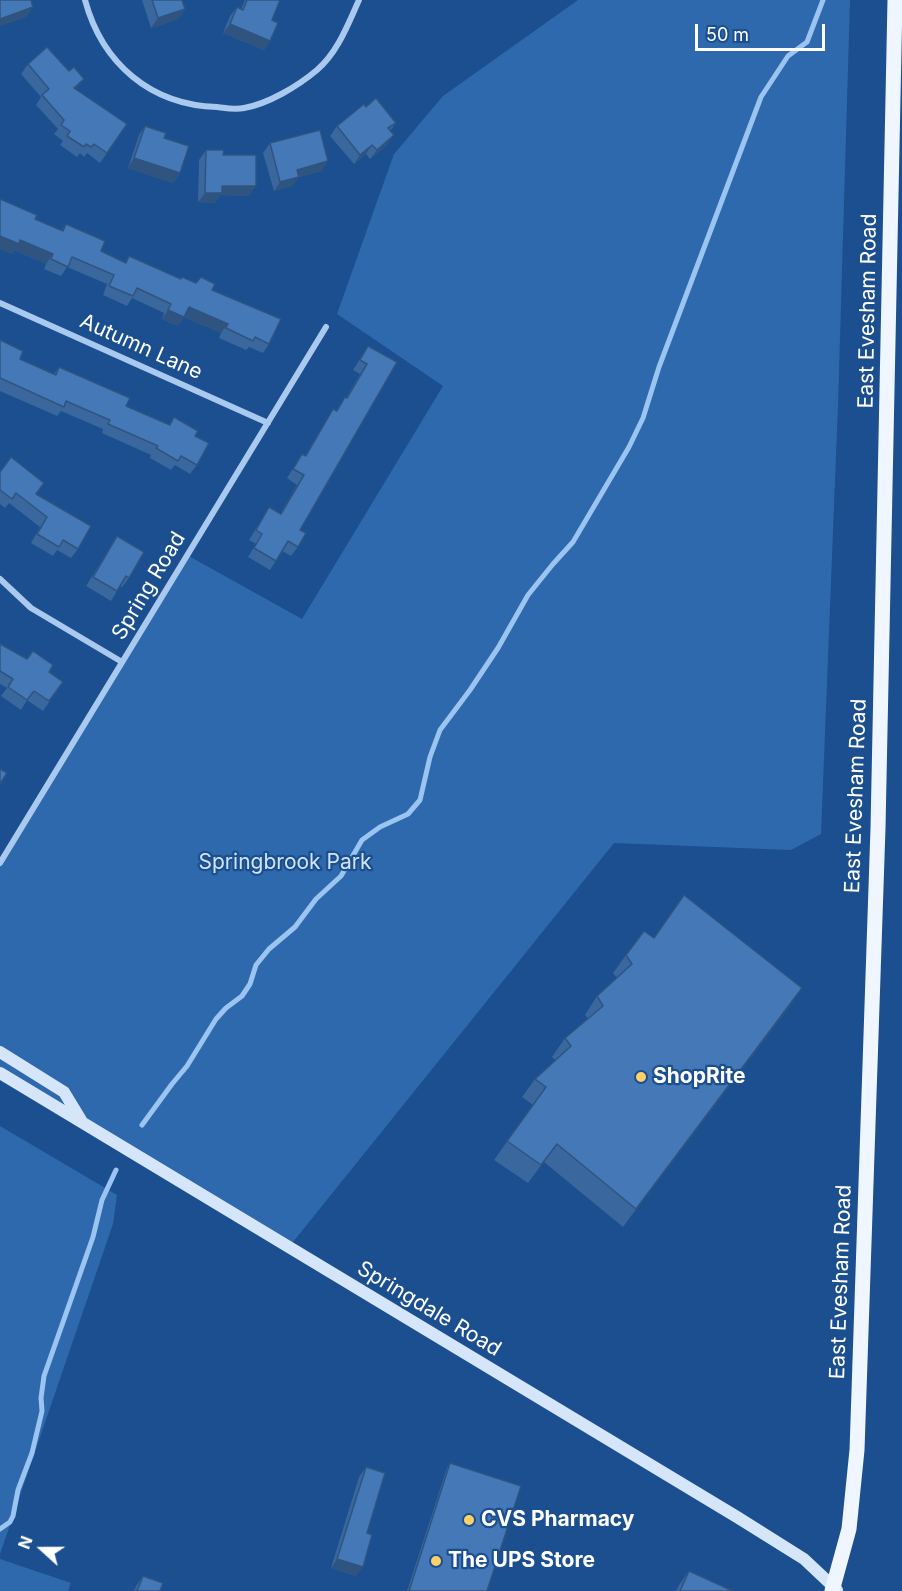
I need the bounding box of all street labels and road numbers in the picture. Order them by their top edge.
street label: East Evesham Road [854,213,882,409]
street label: Autumn Lane [76,309,206,385]
street label: Spring Road [107,527,191,645]
street label: East Evesham Road [840,698,872,894]
street label: East Evesham Road [825,1184,857,1380]
street label: Springdale Road [352,1256,506,1362]

